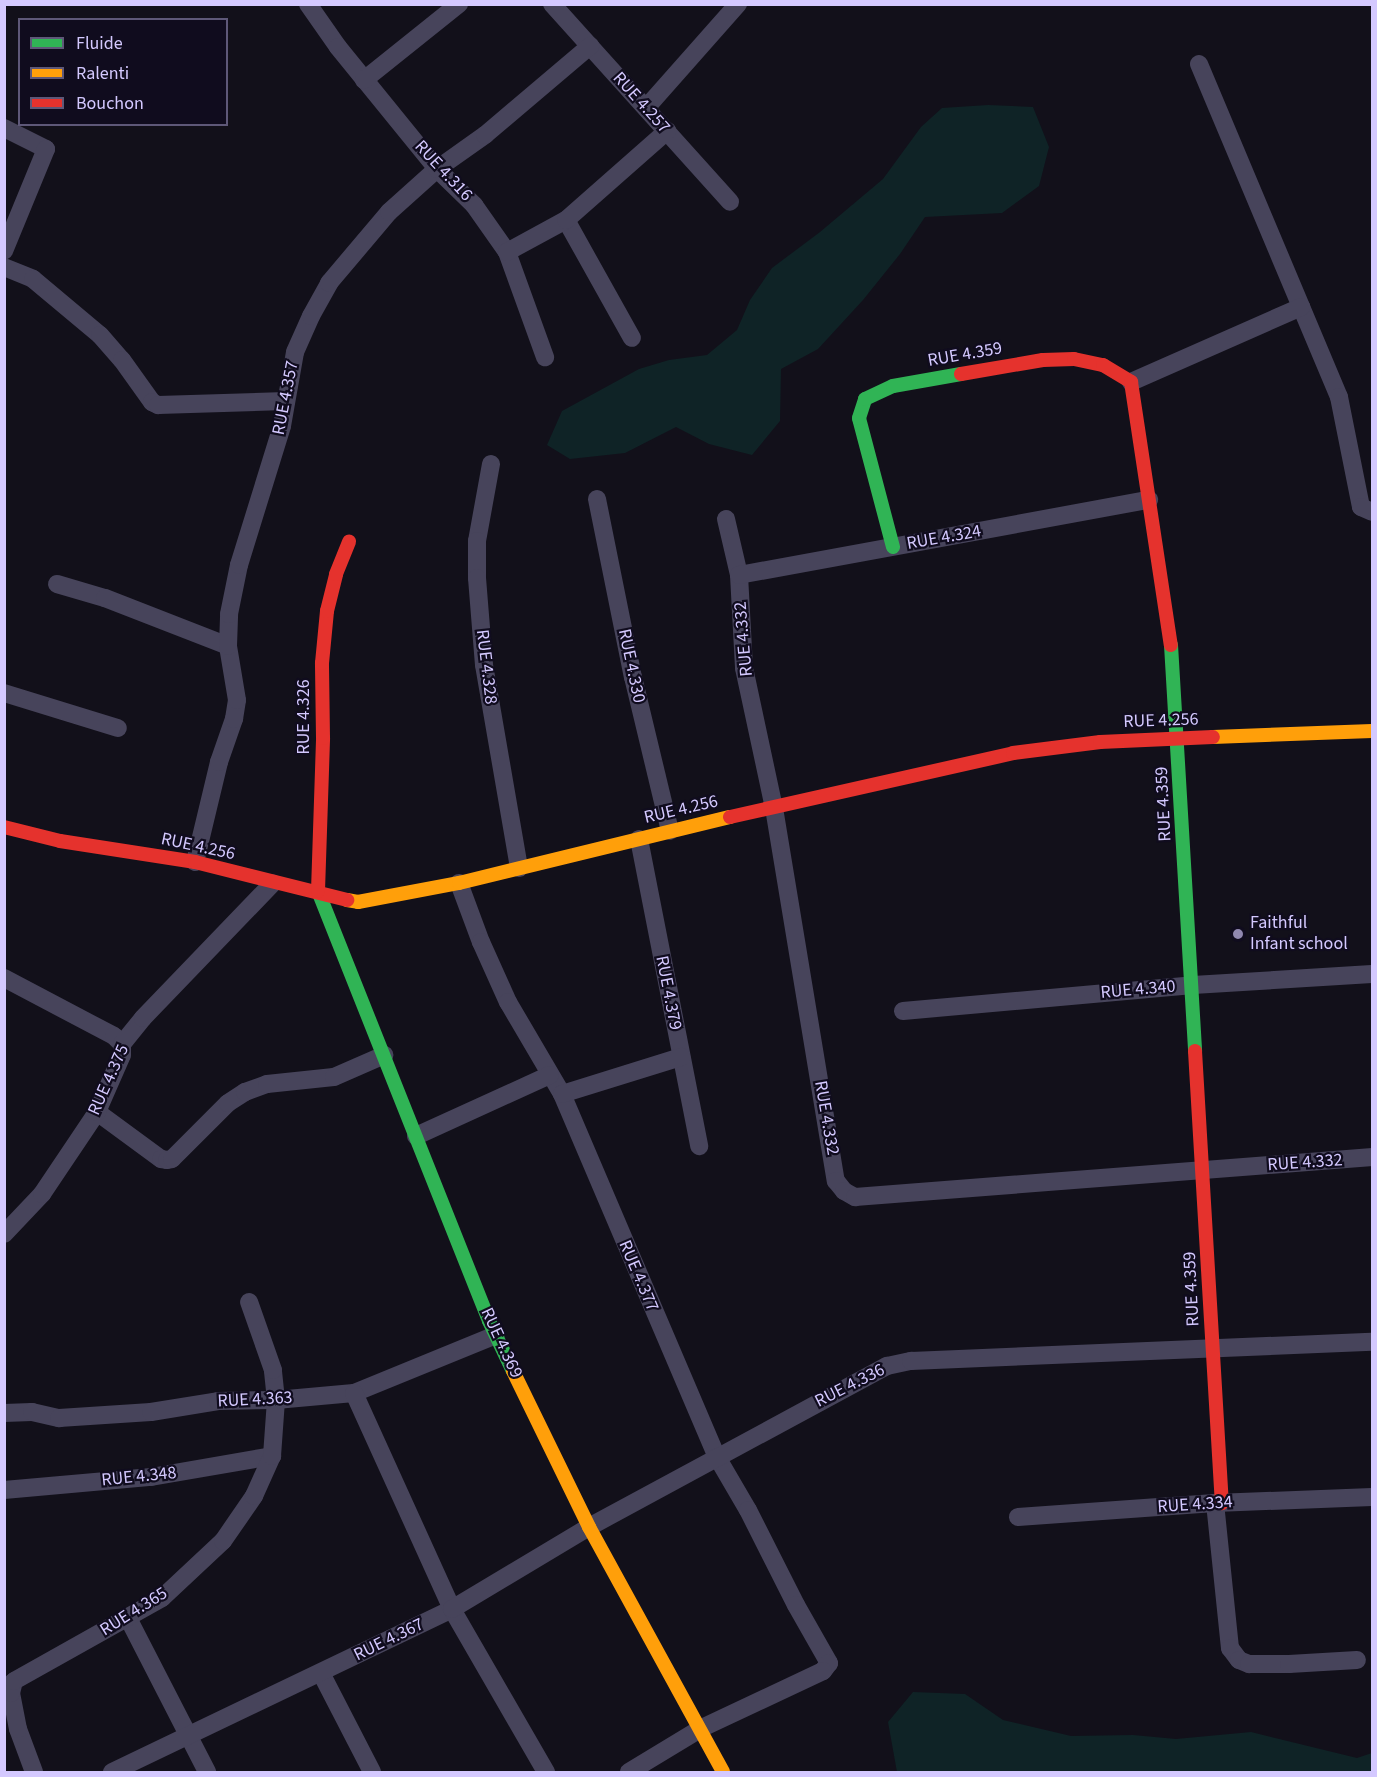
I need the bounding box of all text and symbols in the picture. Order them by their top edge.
legend [18,18,228,126]
text: Fluide [76,31,123,56]
text: Ralenti [76,61,129,86]
street label: RUE 4.257 [608,68,674,138]
text: Bouchon [76,91,144,116]
street label: RUE 4.316 [409,136,477,206]
street label: RUE 4.359 [926,338,1004,372]
street label: RUE 4.357 [268,359,304,437]
street label: RUE 4.324 [905,521,983,555]
street label: RUE 4.332 [730,601,758,677]
street label: RUE 4.330 [613,627,649,705]
street label: RUE 4.328 [471,628,501,706]
street label: RUE 4.326 [293,679,315,755]
street label: RUE 4.256 [1123,709,1199,733]
street label: RUE 4.359 [1151,766,1177,842]
street label: RUE 4.256 [642,791,720,829]
street label: RUE 4.256 [159,829,237,865]
place label: Faithful Infant school [1250,913,1348,956]
marker: Faithful Infant school [1231,927,1245,941]
street label: RUE 4.379 [650,954,686,1032]
street label: RUE 4.340 [1100,976,1176,1004]
street label: RUE 4.375 [84,1041,134,1119]
street label: RUE 4.332 [809,1079,843,1157]
street label: RUE 4.332 [1267,1150,1343,1176]
street label: RUE 4.377 [613,1237,663,1315]
street label: RUE 4.359 [1179,1251,1205,1327]
street label: RUE 4.369 [475,1304,527,1382]
street label: RUE 4.336 [812,1359,888,1413]
street label: RUE 4.363 [217,1387,293,1413]
street label: RUE 4.348 [100,1462,178,1492]
street label: RUE 4.334 [1157,1492,1233,1518]
street label: RUE 4.365 [96,1583,172,1641]
street label: RUE 4.367 [350,1614,428,1666]

